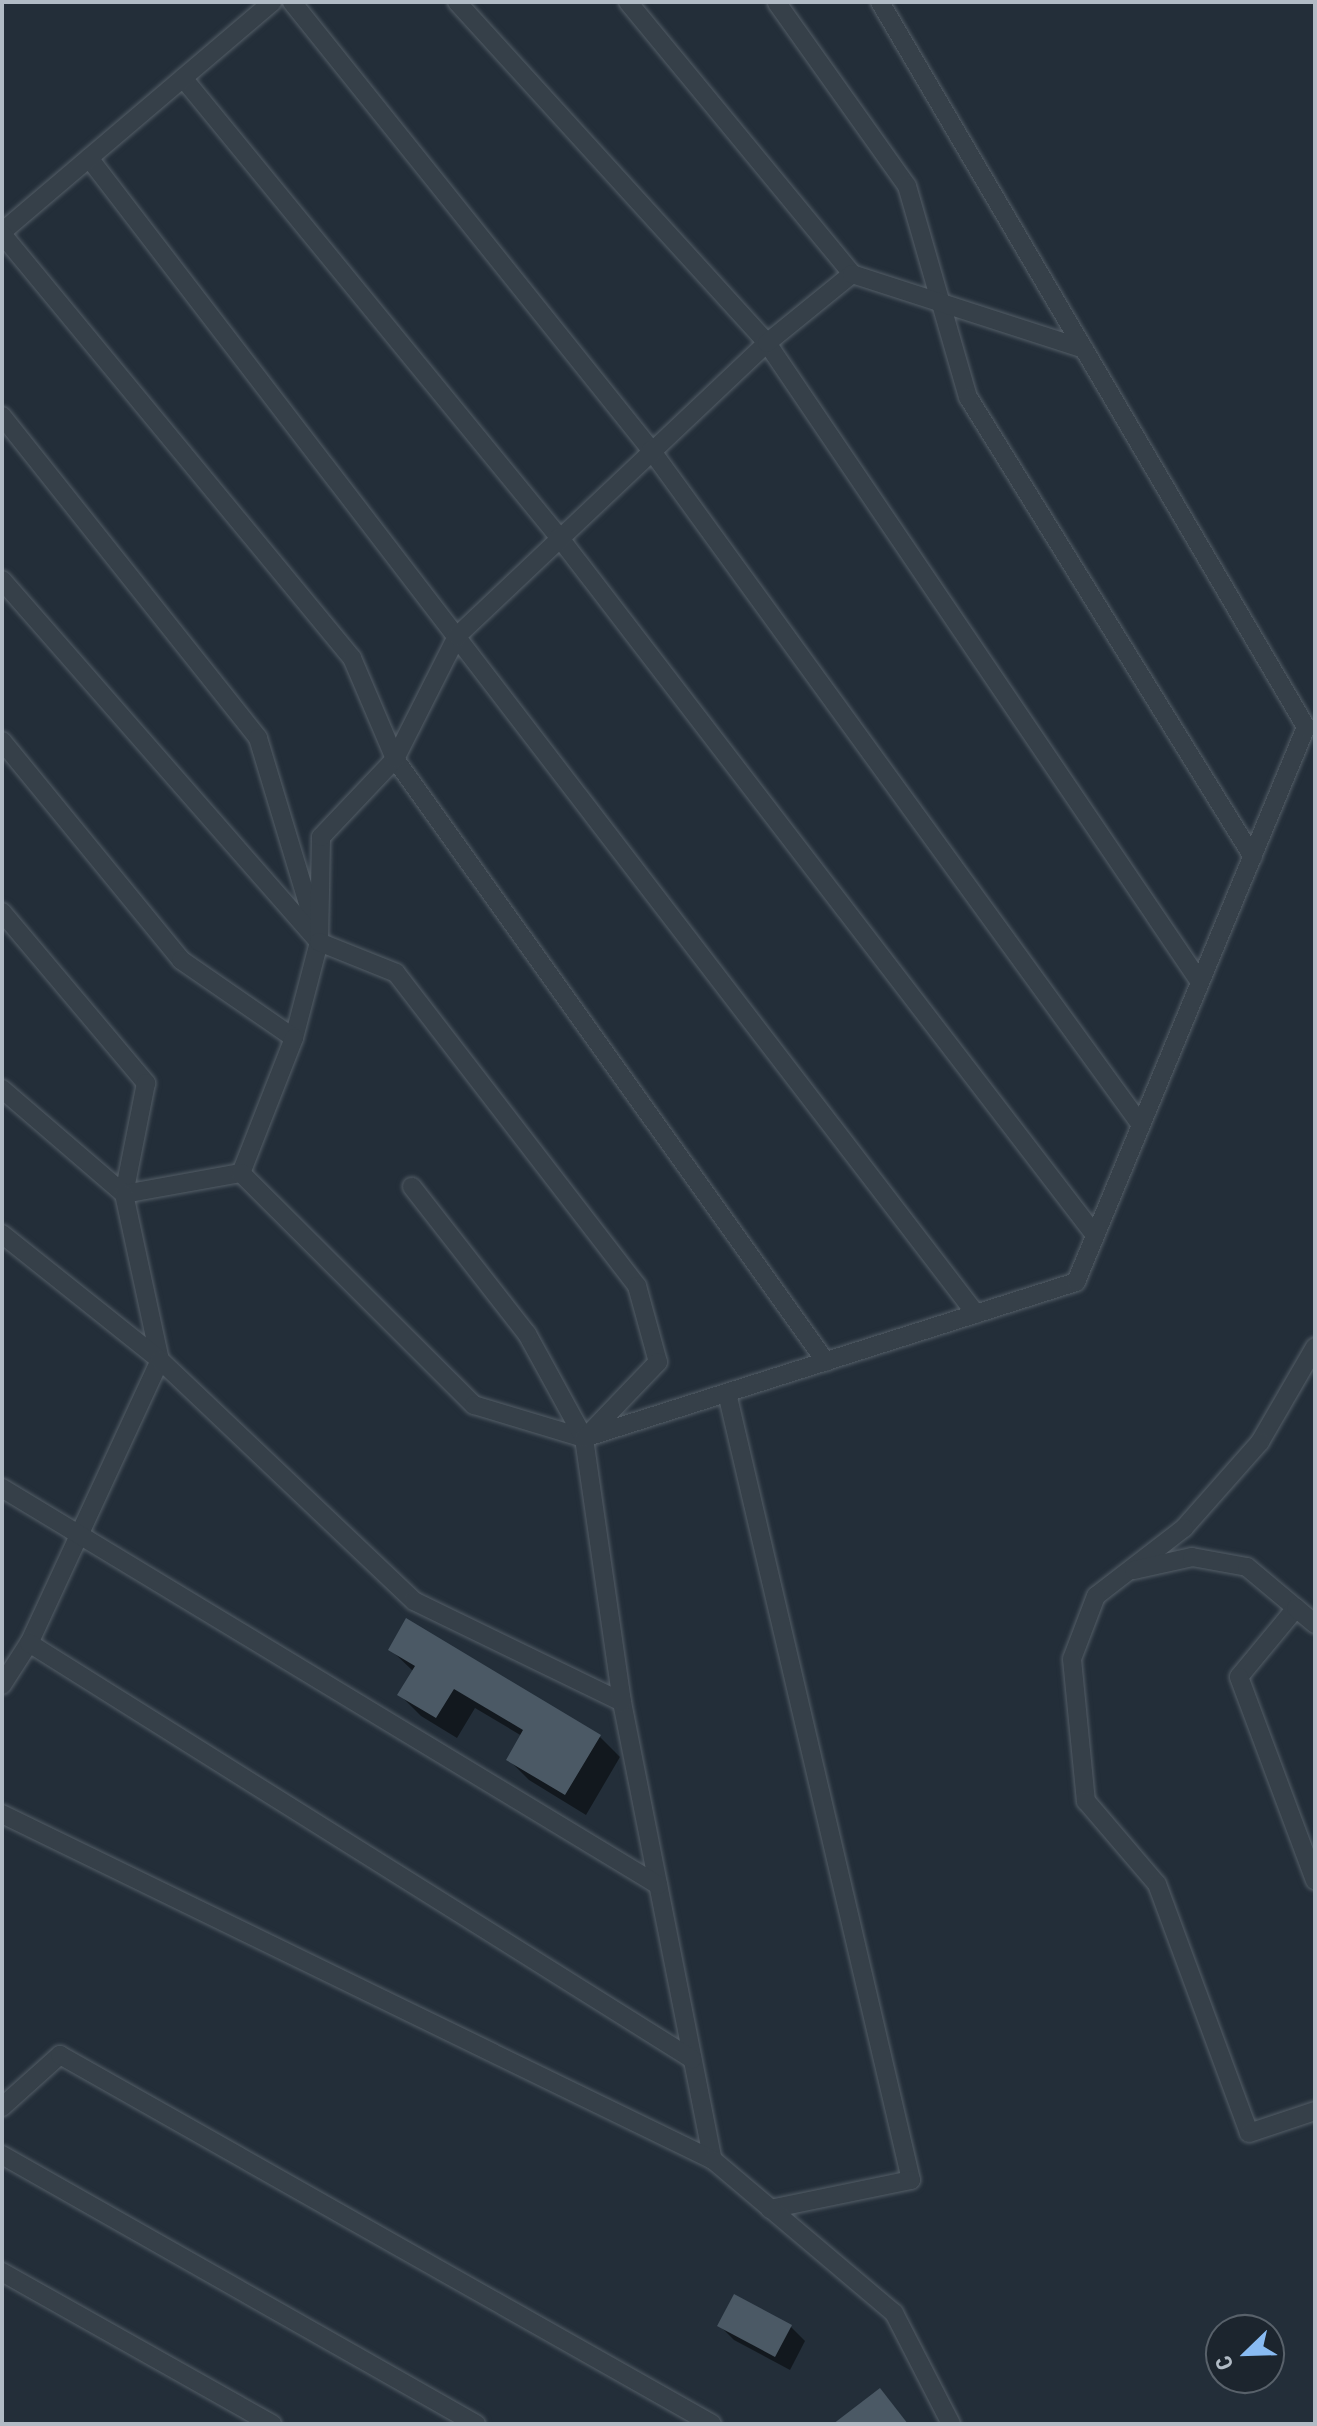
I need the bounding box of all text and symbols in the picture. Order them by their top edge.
north arrow [1205,2314,1285,2394]
text: С [1210,2352,1238,2373]

